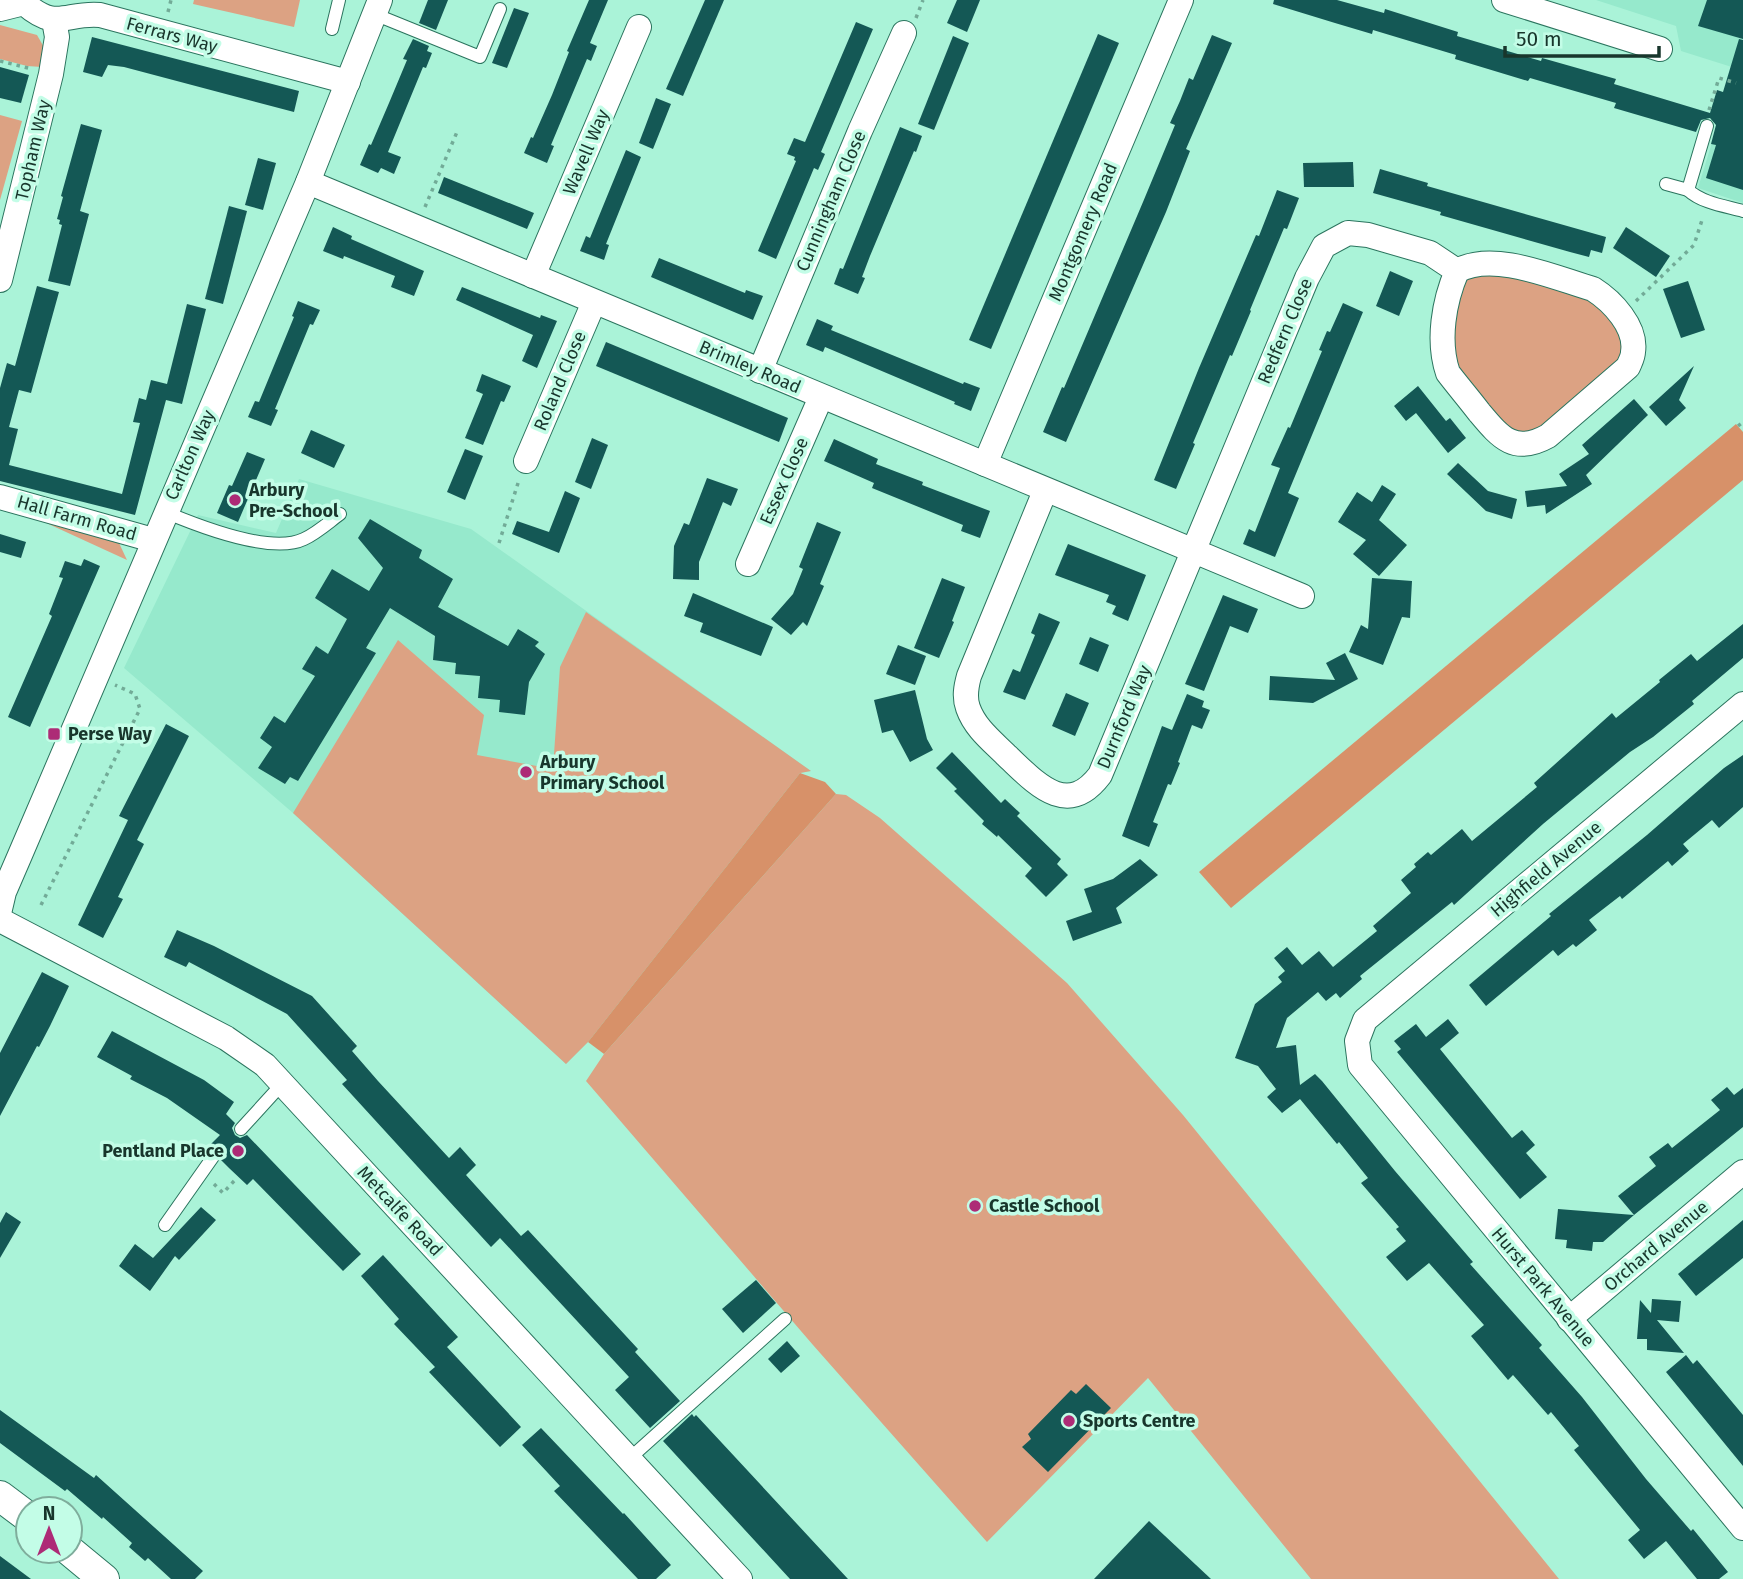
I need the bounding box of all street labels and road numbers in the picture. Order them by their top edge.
street label: Ferrars Way [124,12,220,58]
street label: Topham Way [11,97,55,203]
street label: Wavell Way [558,106,614,198]
street label: Cunningham Close [791,127,871,275]
street label: Montgomery Road [1044,159,1122,305]
street label: Redfern Close [1253,275,1317,387]
street label: Roland Close [529,328,591,434]
street label: Brimley Road [696,336,804,398]
street label: Carlton Way [160,406,220,504]
street label: Essex Close [755,434,813,528]
street label: Hall Farm Road [15,490,139,546]
street label: Durnford Way [1092,662,1156,772]
street label: Highfield Avenue [1486,816,1606,922]
street label: Metcalfe Road [353,1161,447,1261]
street label: Orchard Avenue [1599,1196,1713,1296]
street label: Hurst Park Avenue [1487,1223,1599,1351]

